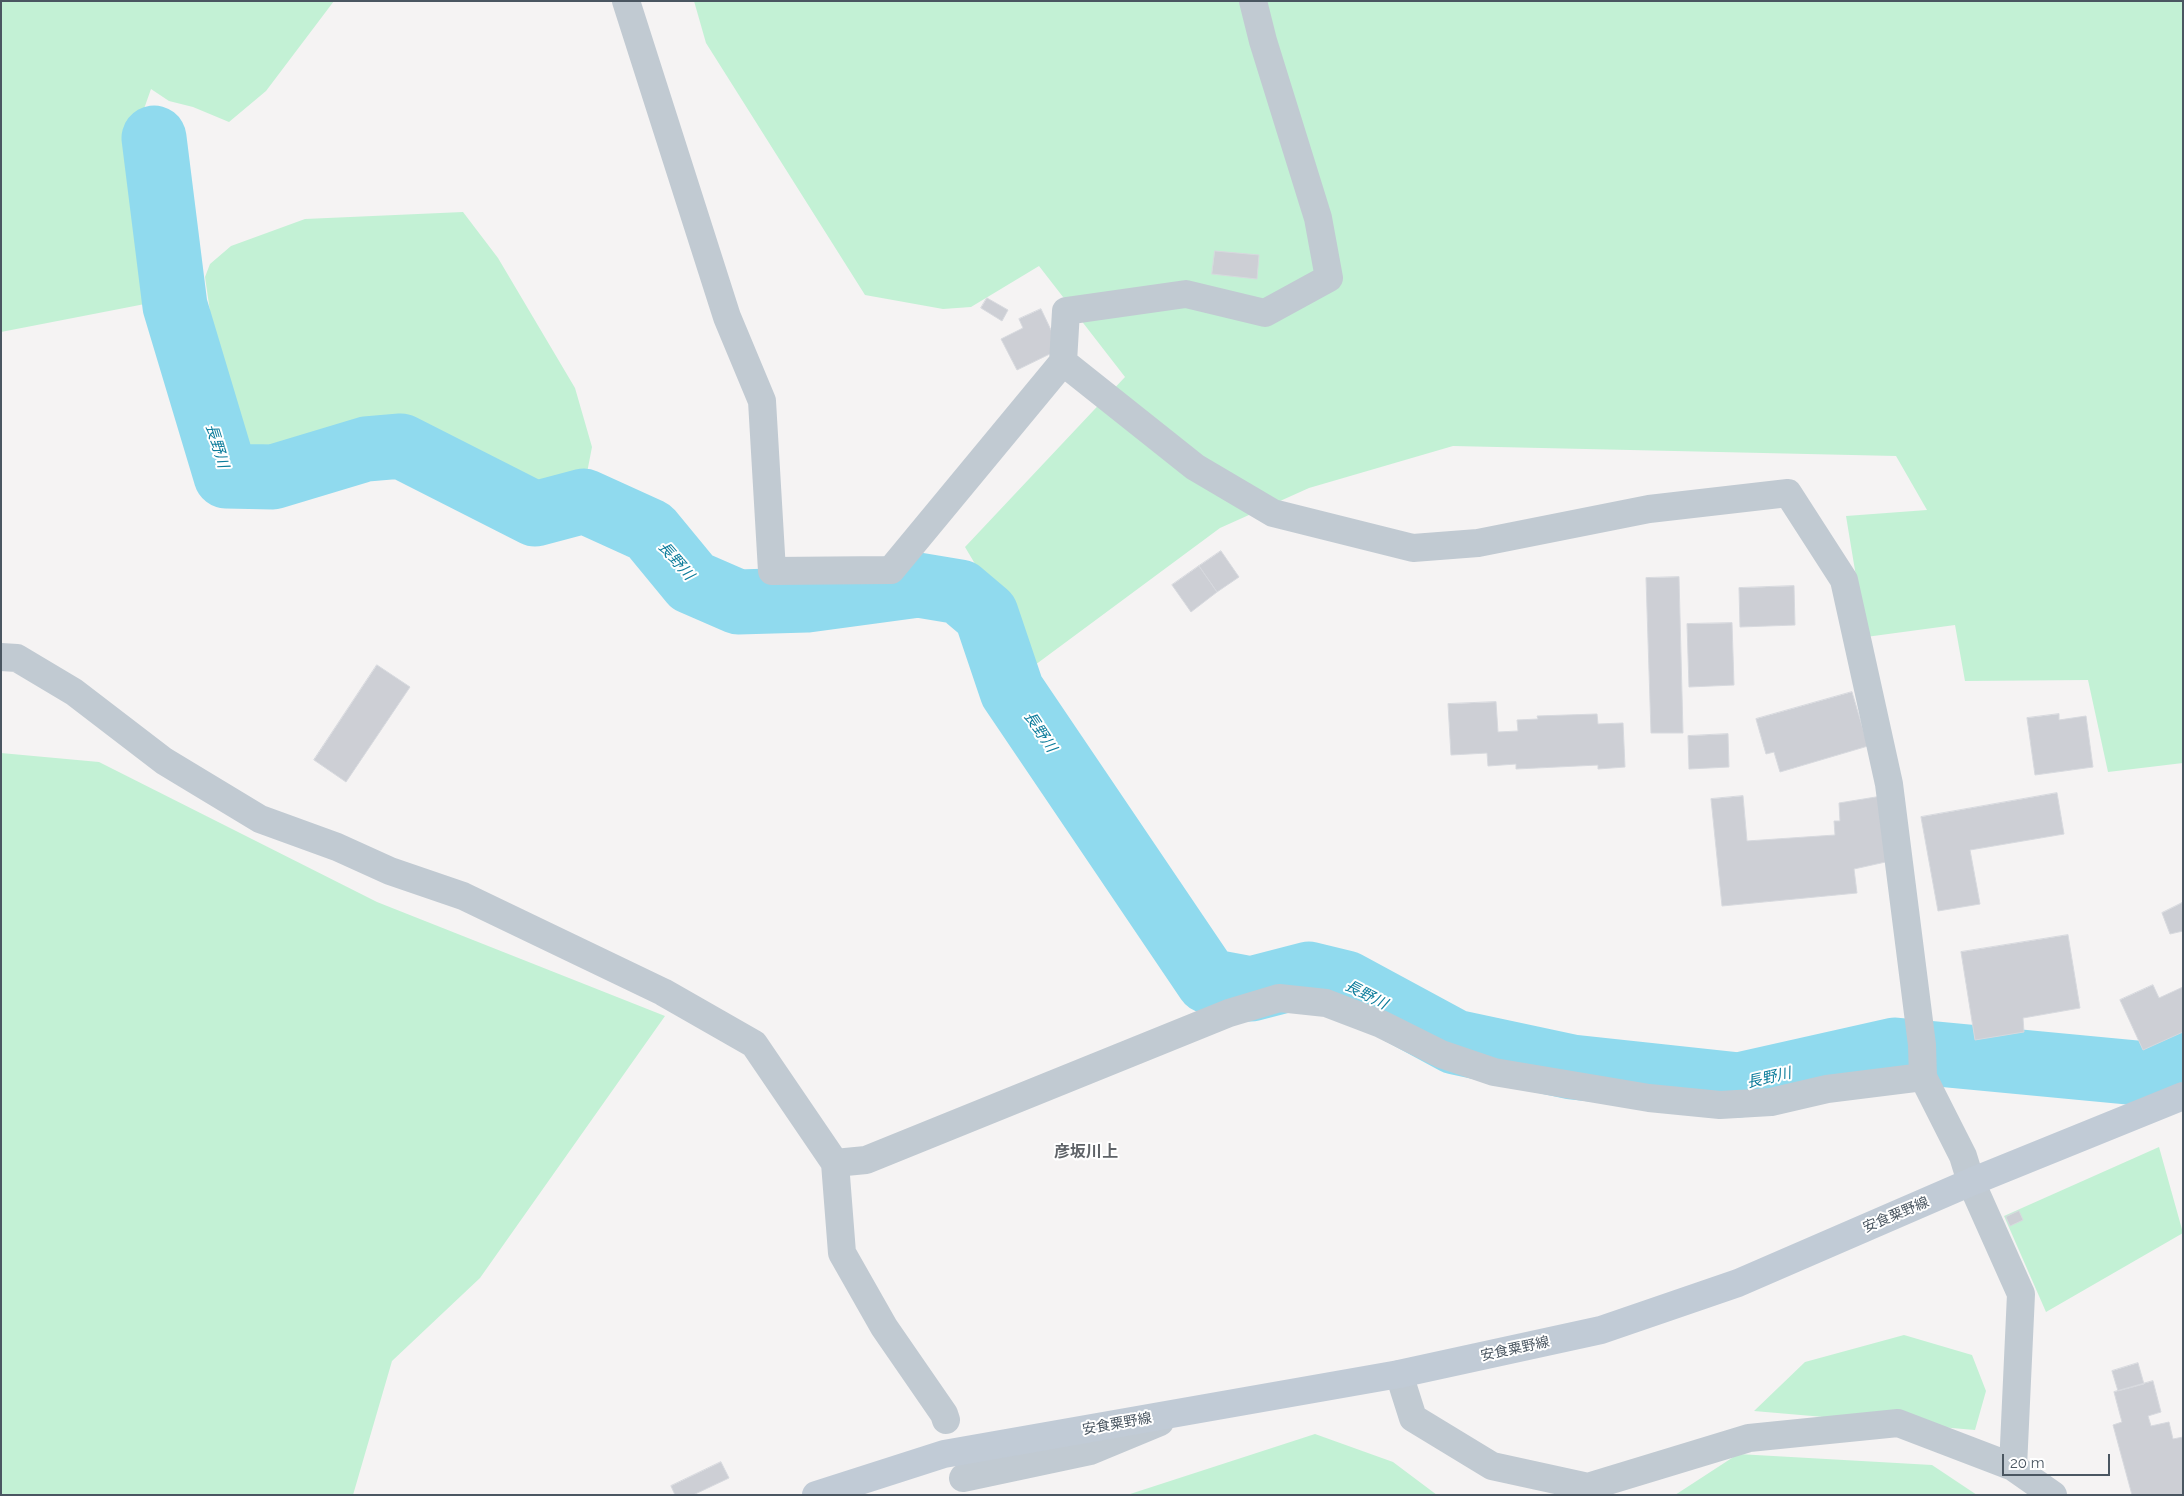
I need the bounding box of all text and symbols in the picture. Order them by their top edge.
water label: 長野川 [202,422,232,470]
water label: 長野川 [654,538,698,584]
water label: 長野川 [1020,708,1060,756]
water label: 長野川 [1342,977,1390,1013]
water label: 長野川 [1745,1064,1793,1092]
district label: 彦坂川上 [1054,1142,1118,1162]
street label: 安食粟野線 [1861,1194,1931,1236]
street label: 安食粟野線 [1479,1334,1551,1364]
street label: 安食粟野線 [1081,1410,1153,1438]
scale bar [2004,1444,2112,1476]
text: 20 m [2010,1454,2045,1472]

